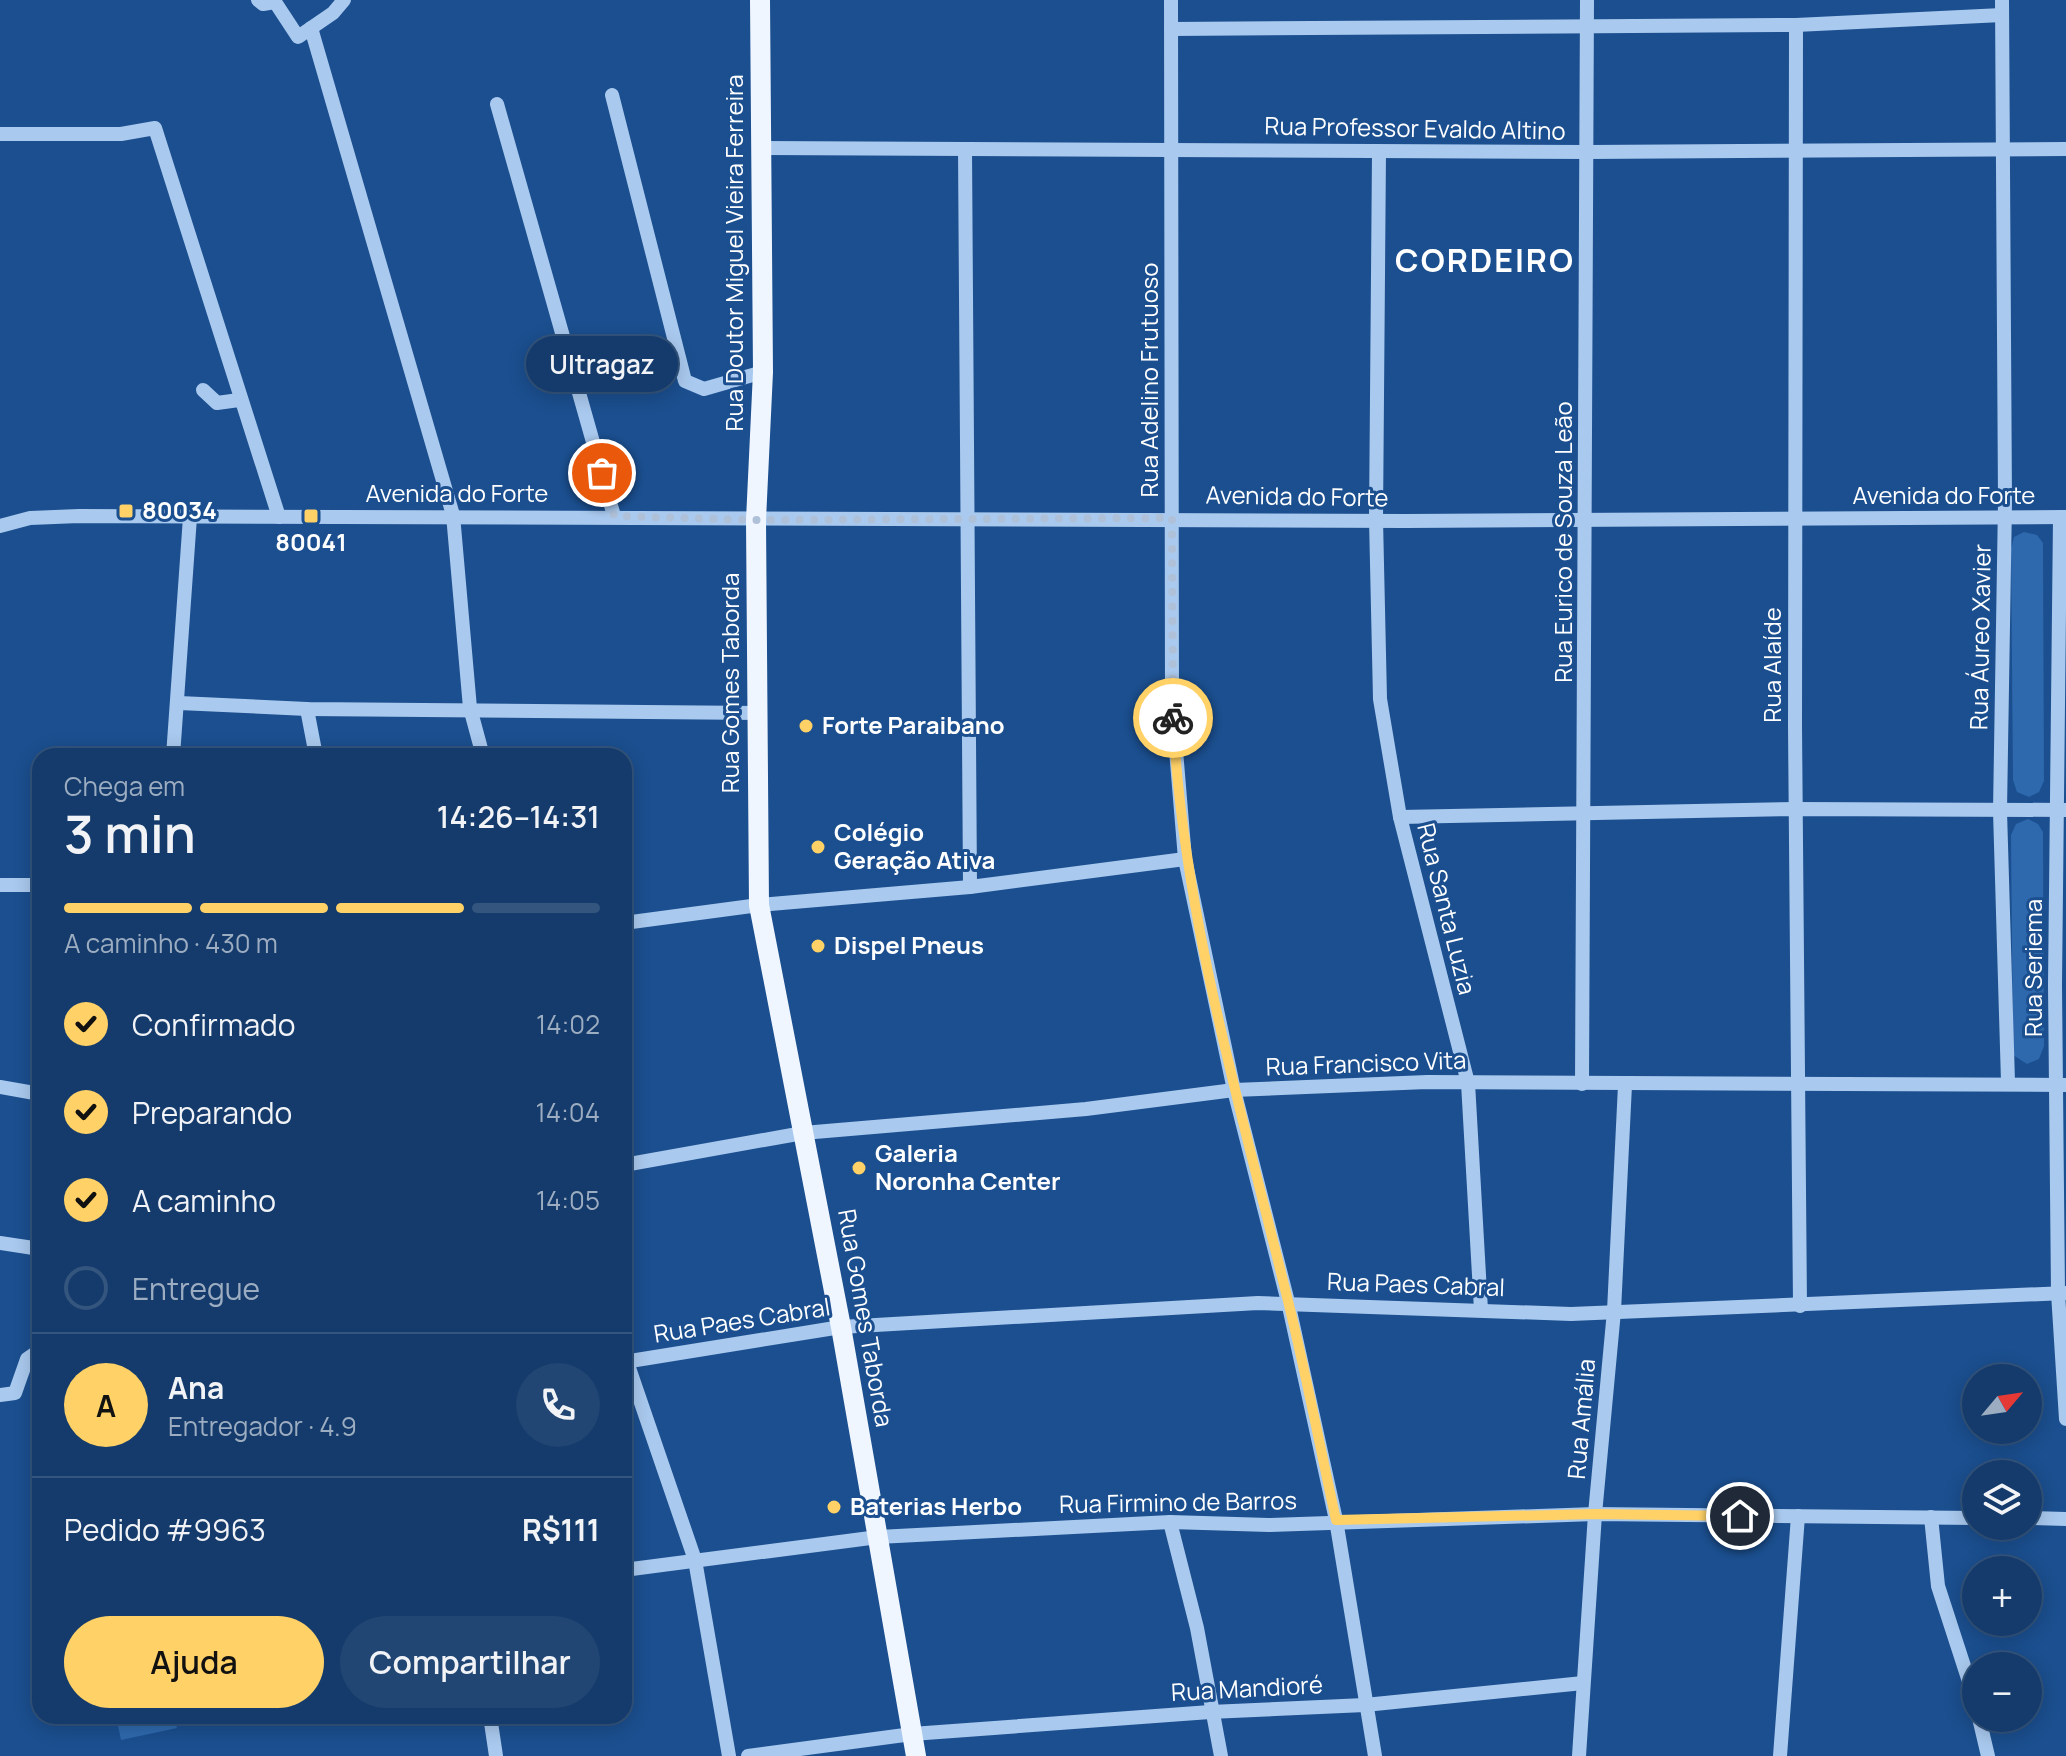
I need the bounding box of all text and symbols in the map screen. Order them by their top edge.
street label: Rua Doutor Miguel Vieira Ferreira [717,74,750,432]
street label: Rua Professor Evaldo Altino [1264,108,1566,147]
district label: CORDEIRO [1395,238,1575,282]
street label: Rua Adelino Frutuoso [1132,262,1165,498]
callout: Ultragaz [526,337,678,393]
text: Ultragaz [549,346,655,382]
street label: Rua Eurico de Souza Leão [1546,401,1579,683]
pin [568,439,636,507]
icon: bag [580,451,624,495]
street label: Avenida do Forte [366,476,548,509]
street label: Avenida do Forte [1205,477,1389,514]
street label: Avenida do Forte [1853,478,2035,511]
place label: 80034 [142,493,217,526]
marker: 80034 [117,502,135,520]
marker: 80041 [302,507,320,525]
place label: 80041 [275,525,347,558]
street label: Rua Áureo Xavier [1961,543,1998,730]
street label: Rua Gomes Taborda [713,573,746,793]
street label: Rua Alaíde [1755,607,1788,723]
courier [1133,678,1213,758]
icon: bike [1151,696,1195,740]
place label: Forte Paraibano [822,708,1005,741]
marker: Forte Paraibano [797,717,815,735]
text: Chega em [64,768,185,804]
text: 14:26–14:31 [437,796,600,837]
text: 3 min [64,798,196,869]
place label: Colégio Geração Ativa [834,815,995,876]
street label: Rua Santa Luzia [1410,819,1485,998]
marker: Colégio Geração Ativa [809,838,827,856]
street label: Rua Seriema [2016,899,2049,1037]
text: A caminho · 430 m [64,925,278,961]
place label: Dispel Pneus [834,928,984,961]
marker: Dispel Pneus [809,937,827,955]
icon: check [64,1002,108,1046]
text: Confirmado [132,1004,296,1045]
text: 14:02 [536,1006,600,1042]
street label: Rua Francisco Vita [1265,1043,1467,1082]
icon: check [64,1090,108,1134]
text: Preparando [132,1092,292,1133]
text: 14:04 [536,1094,600,1130]
place label: Galeria Noronha Center [875,1136,1060,1197]
marker: Galeria Noronha Center [850,1159,868,1177]
icon: check [64,1178,108,1222]
text: A caminho [132,1180,276,1221]
text: 14:05 [536,1182,600,1218]
street label: Rua Gomes Taborda [831,1206,902,1429]
street label: Rua Paes Cabral [1327,1264,1506,1303]
text: Entregue [132,1268,260,1309]
street label: Rua Paes Cabral [651,1289,832,1350]
street label: Rua Amália [1559,1357,1602,1481]
button: phone [516,1363,600,1447]
north arrow [1962,1364,2042,1444]
map controls [1962,1364,2042,1732]
text: Ana [168,1367,224,1408]
text: A [96,1385,116,1426]
text: Entregador · 4.9 [168,1408,357,1444]
button: layers [1962,1460,2042,1540]
pin [1706,1482,1774,1550]
street label: Rua Firmino de Barros [1059,1483,1297,1520]
place label: Baterias Herbo [850,1489,1022,1522]
icon: home [1718,1494,1762,1538]
marker: Baterias Herbo [825,1498,843,1516]
text: Pedido #9963 [64,1509,266,1550]
text: R$111 [522,1509,600,1550]
button: + [1962,1556,2042,1636]
button: Ajuda [64,1616,324,1708]
button: Compartilhar [340,1616,600,1708]
button: − [1962,1652,2042,1732]
street label: Rua Mandioré [1170,1667,1324,1708]

